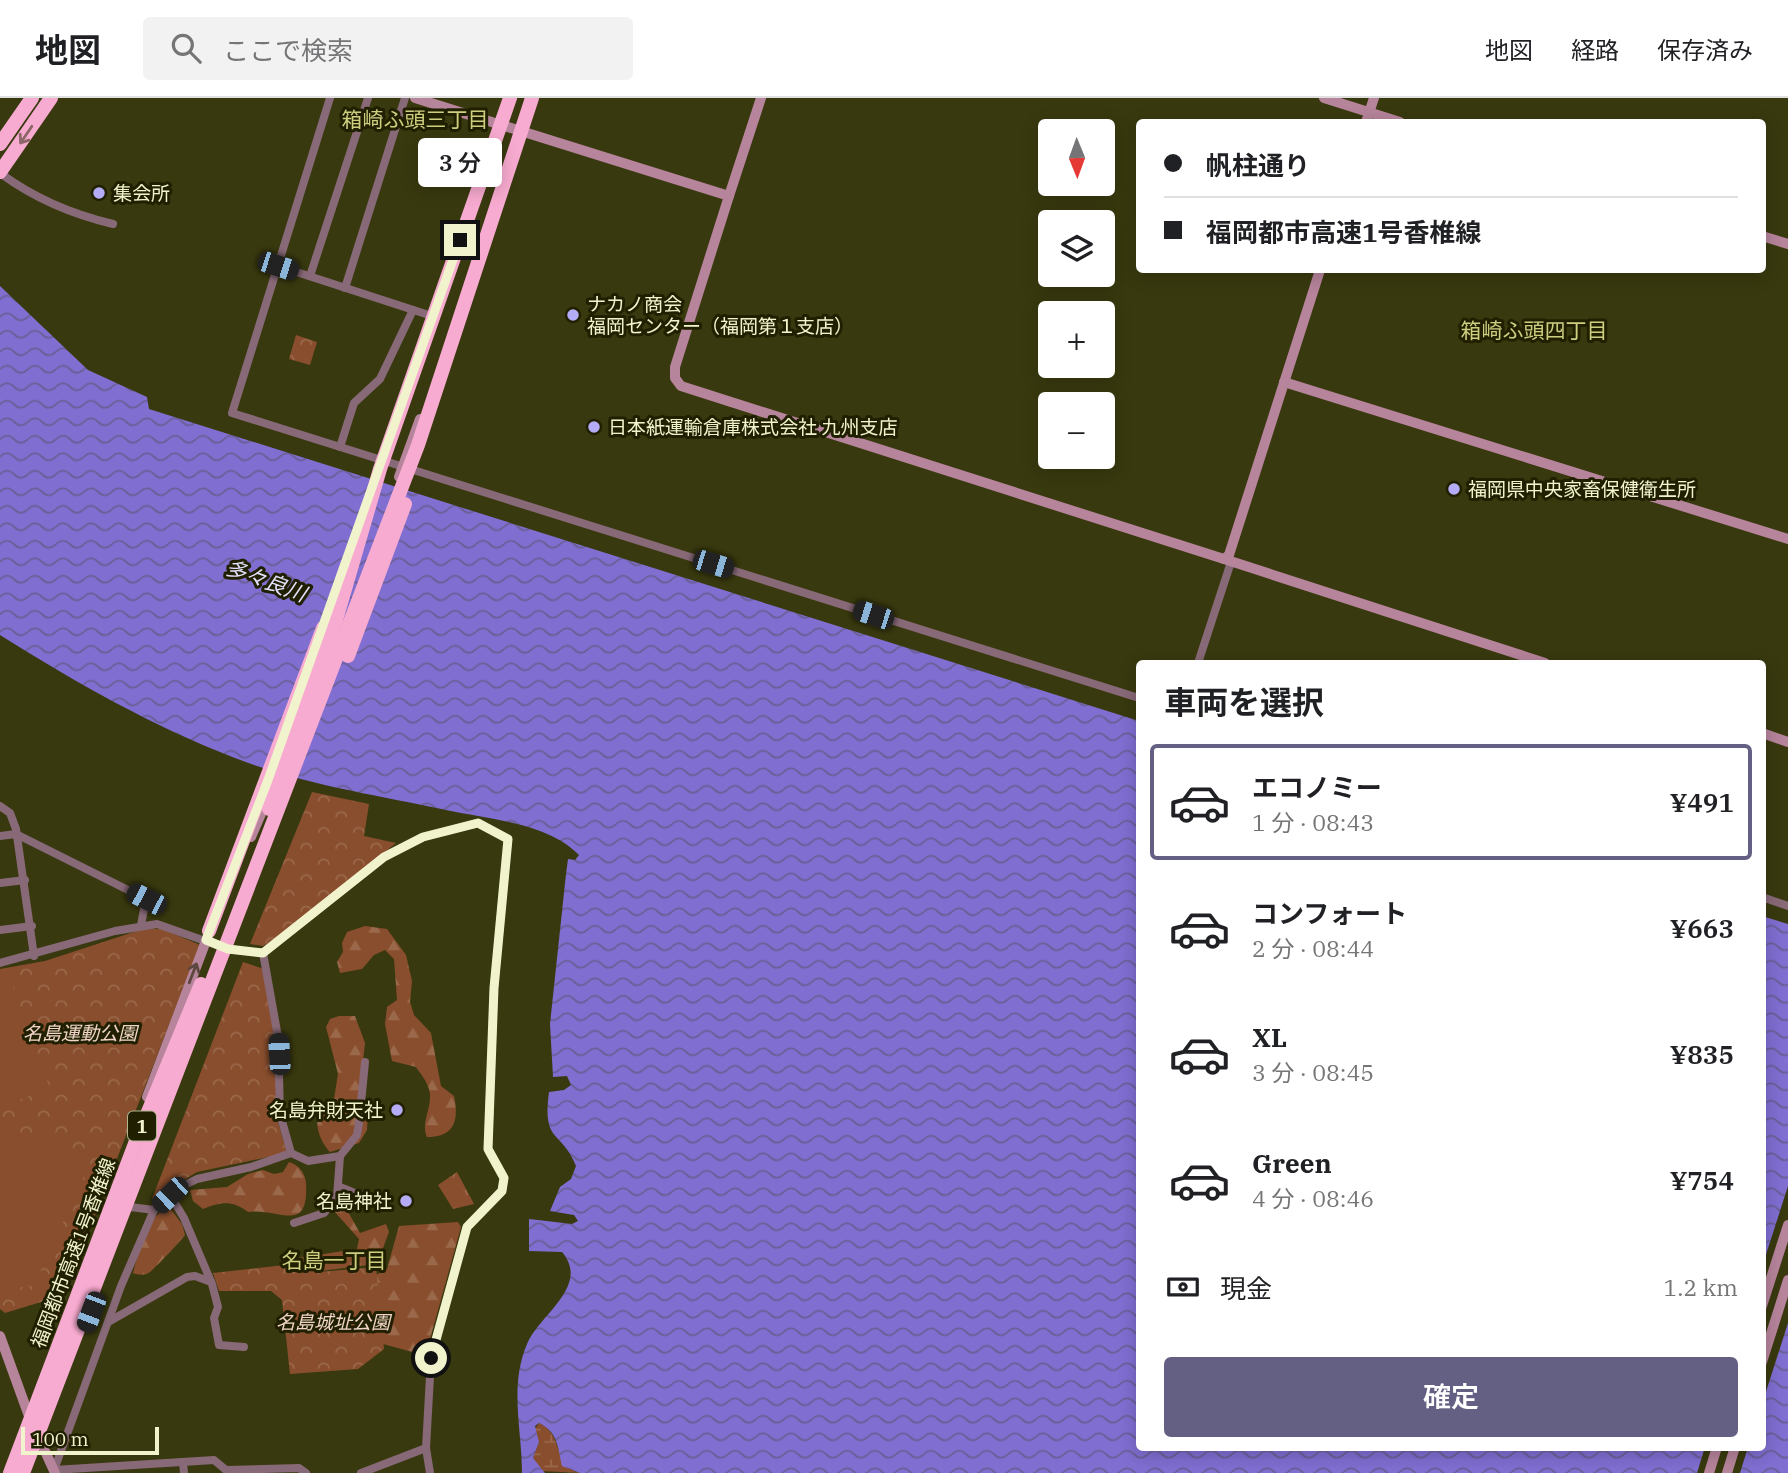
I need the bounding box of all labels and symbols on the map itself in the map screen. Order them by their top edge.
district label: 箱崎ふ頭三丁目 [342,105,489,133]
north arrow [1038,119,1115,196]
one-way arrow [19,125,33,144]
callout: 3 分 [418,138,502,188]
place label: 集会所 [113,181,170,205]
marker: 集会所 [91,185,107,201]
route end [444,224,476,256]
car [255,250,302,282]
place label: ナカノ商会 福岡センター（福岡第１支店） [587,292,853,338]
marker: ナカノ商会 福岡センター（福岡第１支店） [565,307,581,323]
district label: 箱崎ふ頭四丁目 [1461,316,1608,344]
place label: 日本紙運輸倉庫株式会社 九州支店 [608,415,897,439]
marker: 日本紙運輸倉庫株式会社 九州支店 [586,419,602,435]
place label: 福岡県中央家畜保健衛生所 [1468,477,1696,501]
marker: 福岡県中央家畜保健衛生所 [1446,481,1462,497]
car [690,548,737,580]
water label: 多々良川 [222,552,312,608]
car [850,599,897,631]
car [123,880,170,918]
one-way arrow [188,963,201,985]
park label: 名島運動公園 [23,1021,140,1045]
car [268,1032,291,1076]
place label: 名島弁財天社 [269,1098,383,1122]
marker: 名島弁財天社 [389,1102,405,1118]
road number: 1 [128,1112,156,1140]
street label: 福岡都市高速1号香椎線 [26,1155,120,1351]
car [148,1173,193,1217]
place label: 名島神社 [316,1189,392,1213]
marker: 名島神社 [398,1193,414,1209]
district label: 名島一丁目 [282,1246,387,1274]
car [74,1289,109,1335]
park label: 名島城址公園 [276,1310,393,1334]
route start [415,1342,447,1374]
scale bar [21,1424,159,1456]

